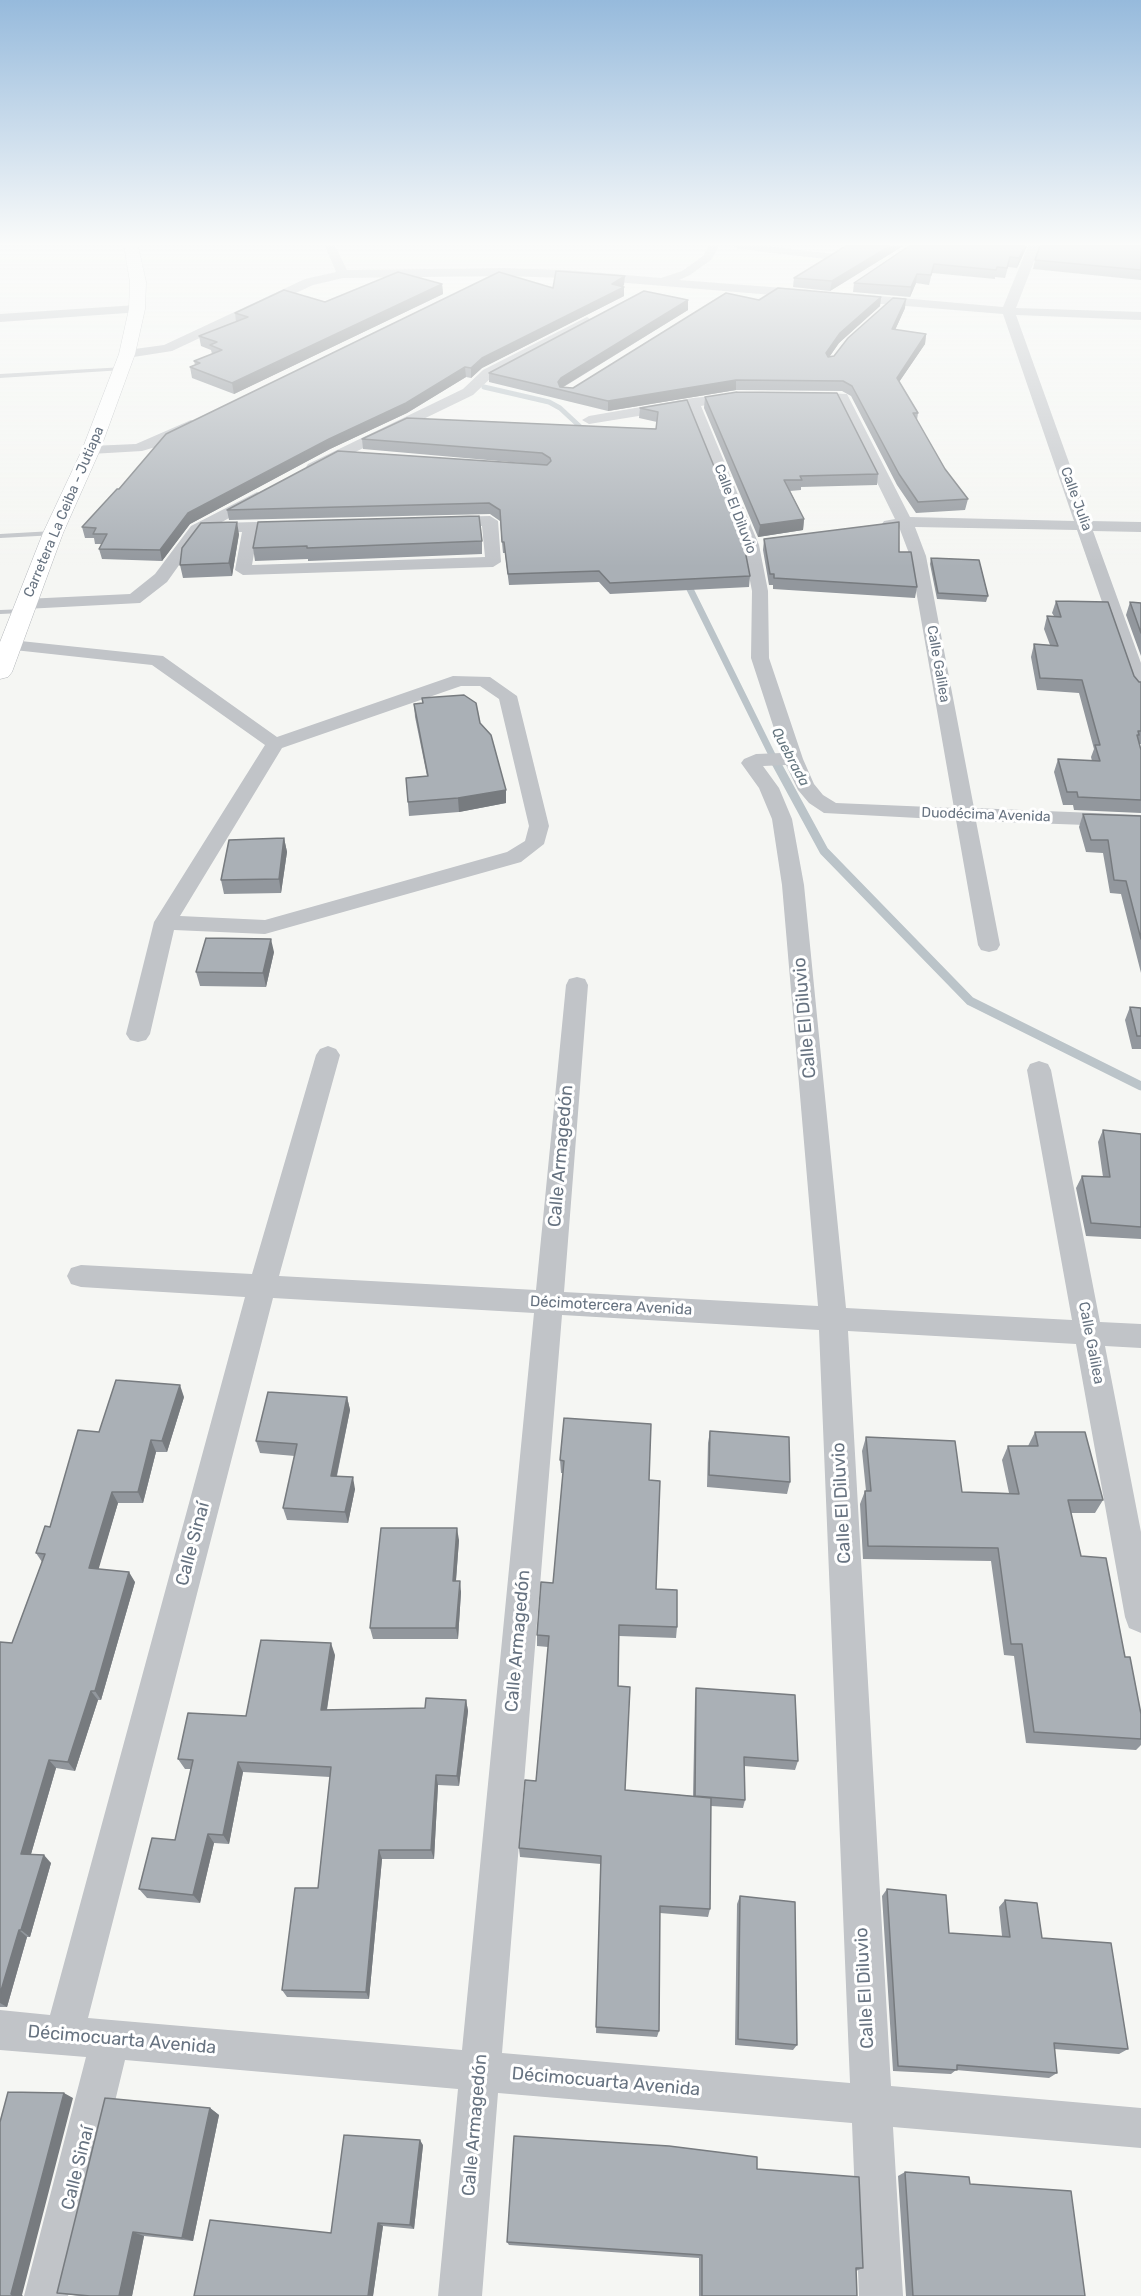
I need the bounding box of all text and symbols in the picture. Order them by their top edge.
street label: Carretera La Ceiba - Jutiapa [20,424,108,600]
street label: Calle El Diluvio [710,462,760,556]
street label: Calle Julia [1057,465,1095,533]
street label: Calle Galilea [923,624,953,704]
water label: Quebrada [768,725,812,789]
street label: Duodécima Avenida [921,804,1051,826]
street label: Calle El Diluvio [789,957,821,1079]
street label: Calle Armagedón [544,1084,578,1228]
street label: Décimotercera Avenida [529,1293,693,1319]
street label: Calle Galilea [1074,1300,1108,1386]
street label: Calle El Diluvio [828,1442,856,1564]
street label: Calle Sinaí [171,1500,215,1588]
street label: Calle Armagedón [501,1569,535,1713]
street label: Calle El Diluvio [851,1927,879,2049]
street label: Décimocuarta Avenida [27,2021,217,2059]
street label: Calle Armagedón [458,2053,492,2197]
street label: Décimocuarta Avenida [511,2063,701,2101]
street label: Calle Sinaí [57,2124,99,2212]

